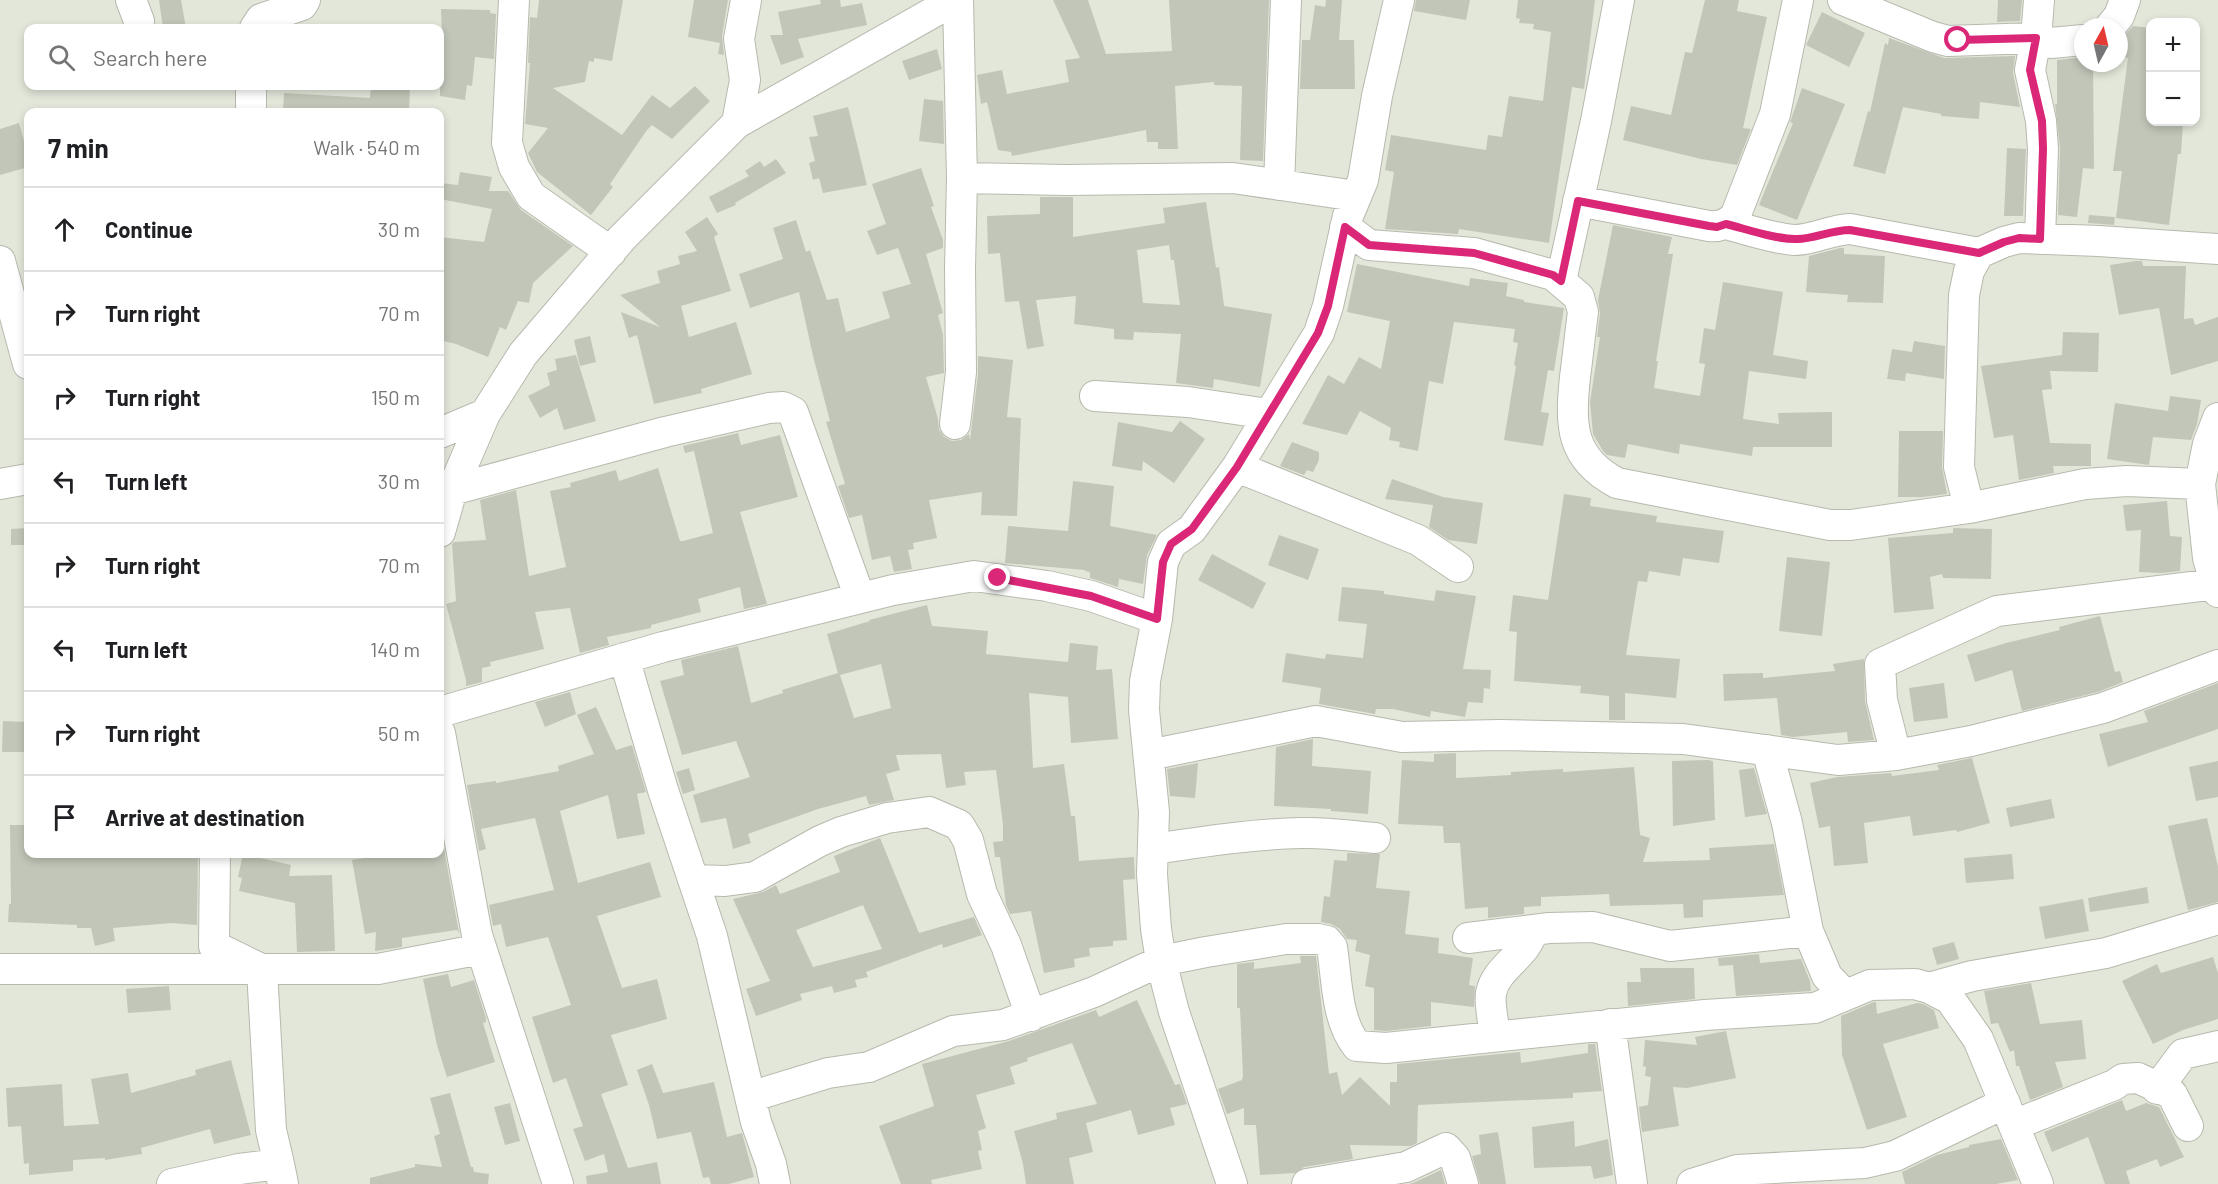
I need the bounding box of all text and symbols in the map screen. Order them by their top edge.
north arrow [2074,18,2128,72]
map controls [2146,18,2200,126]
button: + [2146,18,2200,72]
search box [24,24,444,90]
route start [1944,26,1970,52]
icon: search [45,41,78,74]
text: Search here [93,44,207,70]
button: − [2146,72,2200,126]
text: 7 min [48,132,109,163]
text: Walk · 540 m [313,135,420,159]
icon: ahead [48,213,81,246]
text: Continue [105,216,193,242]
text: 30 m [378,217,420,241]
icon: right [48,297,81,330]
text: Turn right [105,300,200,326]
text: 70 m [379,301,420,325]
icon: right [48,381,81,414]
text: Turn right [105,384,200,410]
text: 150 m [371,385,420,409]
icon: left [48,465,81,498]
text: Turn left [105,468,188,494]
text: 30 m [378,469,420,493]
icon: right [48,549,81,582]
text: Turn right [105,552,200,578]
text: 70 m [379,553,420,577]
route end [984,564,1010,590]
icon: left [48,633,81,666]
text: Turn left [105,636,188,662]
text: 140 m [370,637,420,661]
icon: right [48,717,81,750]
text: Turn right [105,720,200,746]
text: 50 m [378,721,420,745]
icon: arrive [48,801,81,834]
text: Arrive at destination [105,804,304,830]

